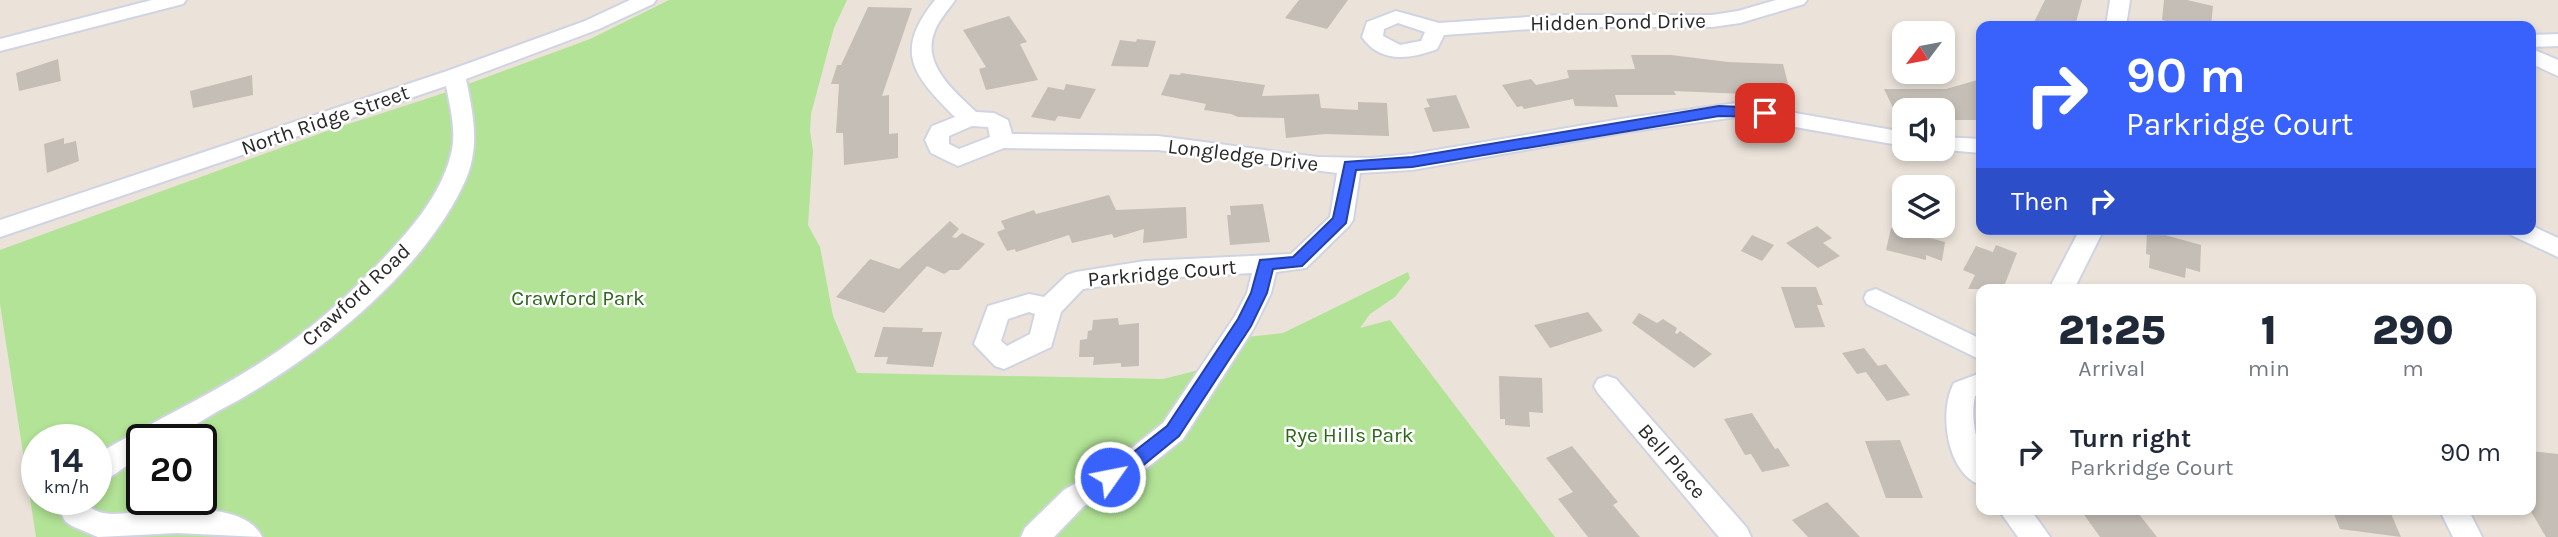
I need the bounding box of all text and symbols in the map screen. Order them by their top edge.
street label: Hidden Pond Drive [1530,8,1706,36]
north arrow [1892,21,1955,84]
map controls [1892,21,1955,238]
text: 90 m [2126,47,2246,104]
icon: right [2011,49,2102,140]
street label: North Ridge Street [238,80,412,160]
pin [1735,83,1795,143]
icon: arrive [1746,94,1784,132]
button: sound [1892,98,1955,161]
text: Parkridge Court [2126,106,2353,143]
street label: Longledge Drive [1166,134,1320,176]
button: layers [1892,175,1955,238]
icon: right [2083,182,2121,220]
text: Then [2011,186,2069,217]
street label: Crawford Road [297,239,415,351]
street label: Parkridge Court [1087,255,1237,291]
park label: Crawford Park [511,286,645,310]
text: 21:25 [2058,305,2166,355]
text: 1 [2261,305,2277,355]
text: 290 [2372,305,2454,355]
text: Arrival [2078,355,2146,382]
text: min [2248,355,2290,382]
text: m [2402,355,2424,382]
street label: Bell Place [1633,419,1711,503]
park label: Rye Hills Park [1284,423,1414,447]
text: Turn right [2070,423,2191,454]
speed limit sign: 20 [126,424,217,515]
icon: right [2011,433,2049,471]
text: 90 m [2440,437,2501,468]
text: 14 [50,440,83,481]
position arrow [1073,440,1147,514]
text: Parkridge Court [2070,454,2233,481]
text: km/h [44,476,89,498]

